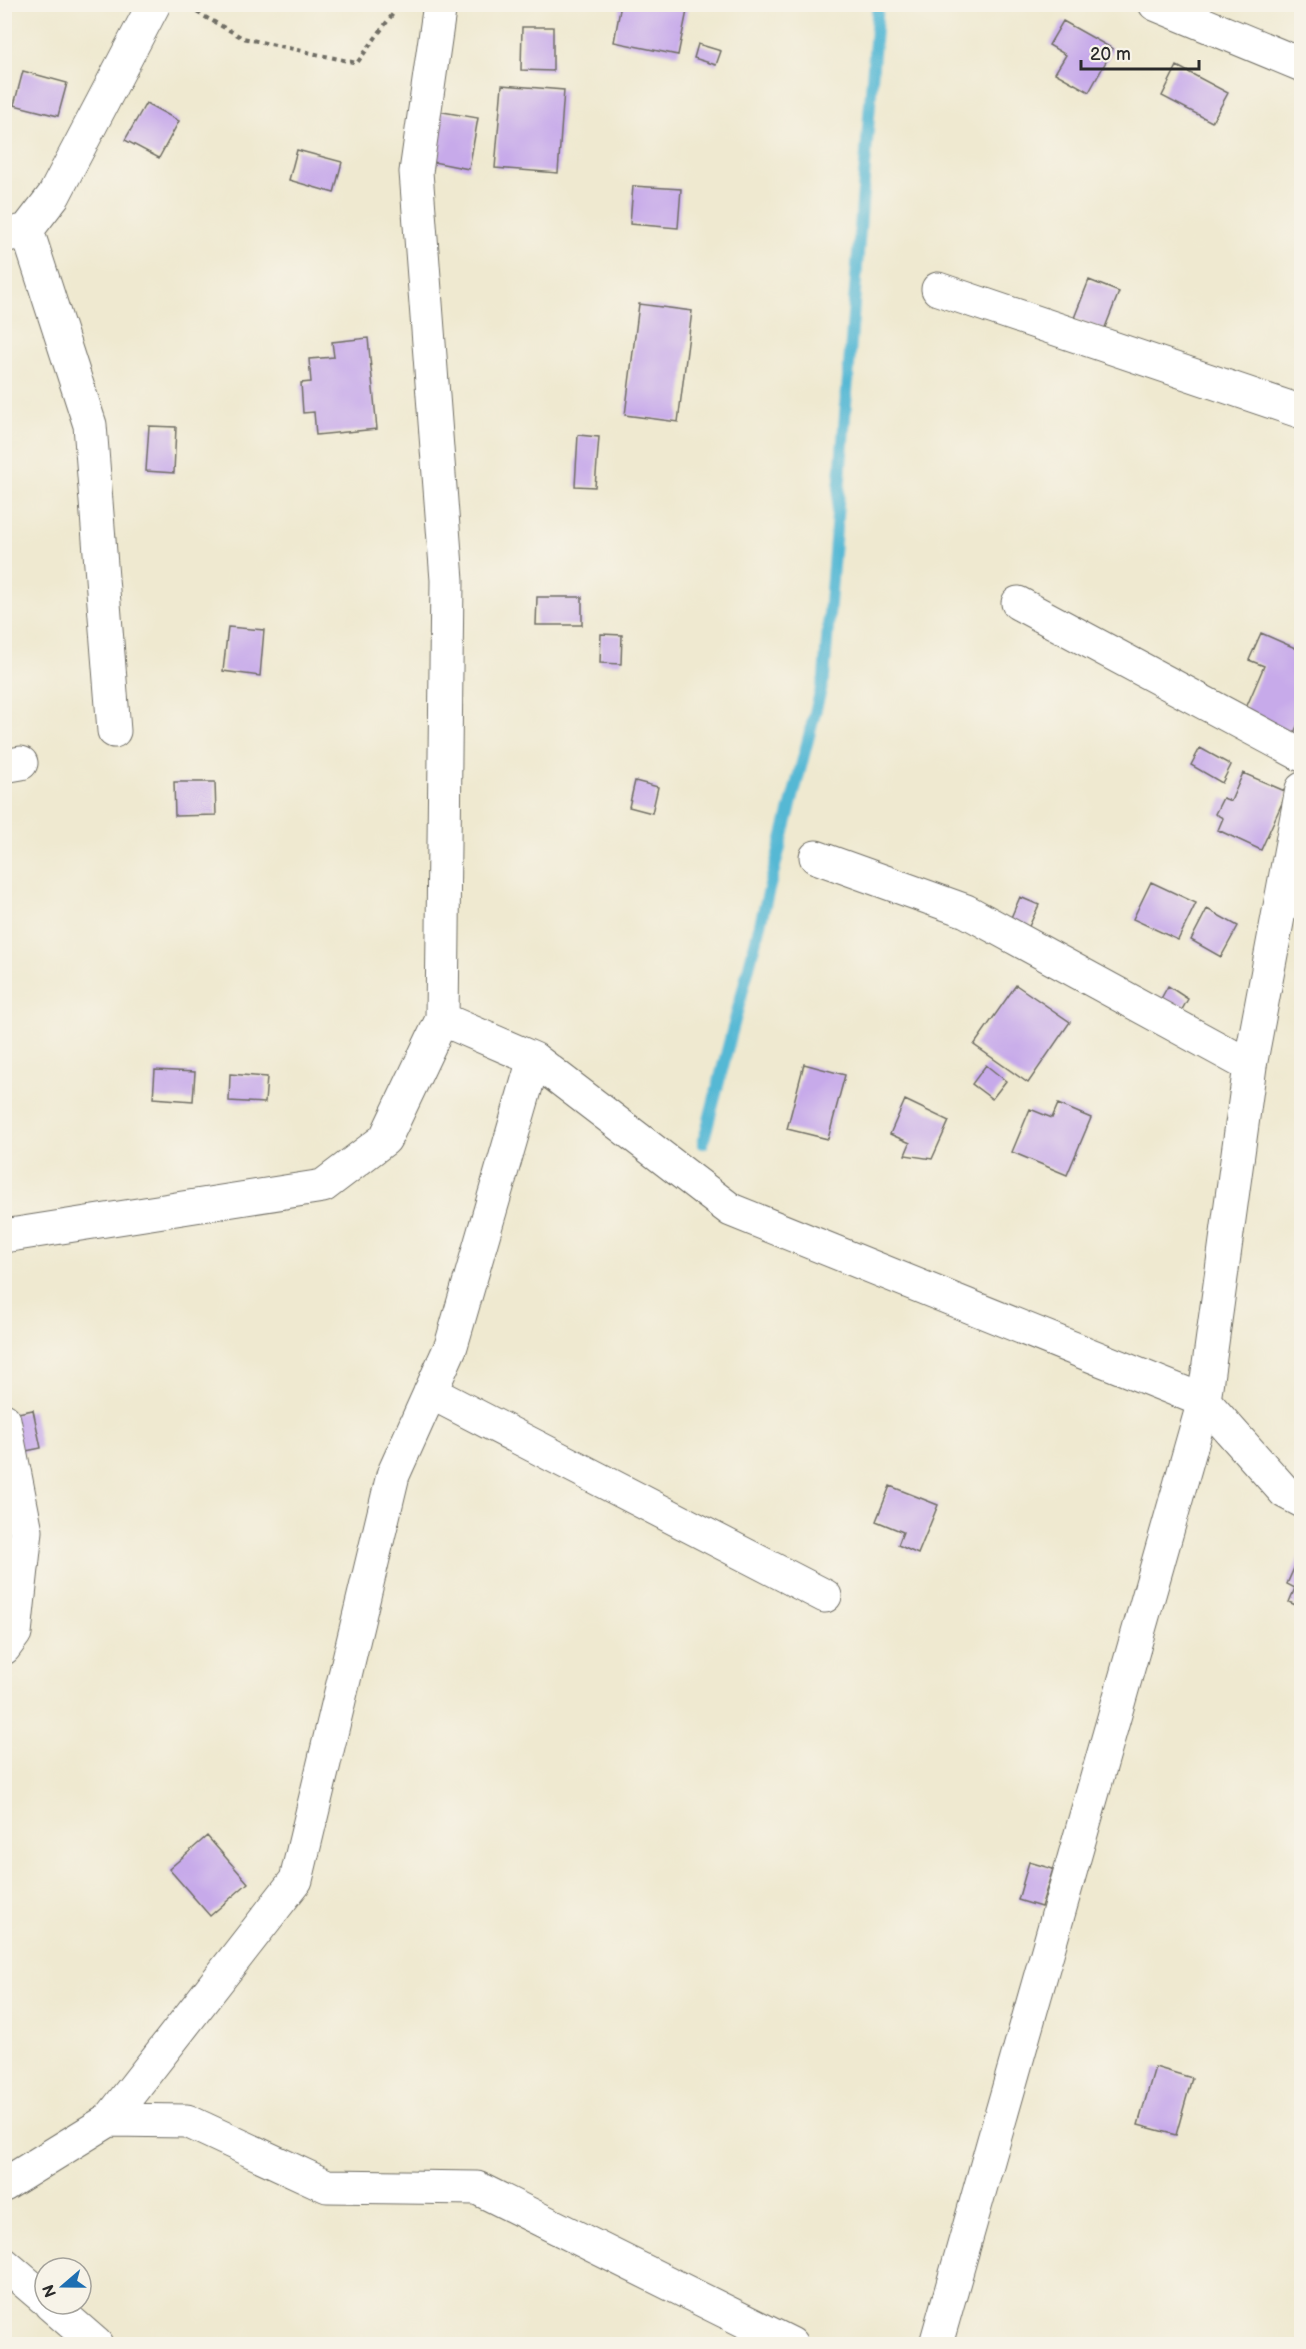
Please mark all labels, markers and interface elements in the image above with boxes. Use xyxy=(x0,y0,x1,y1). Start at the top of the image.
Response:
scale bar xyxy=(1081,33,1200,71)
text: 20 m xyxy=(1090,44,1131,65)
north arrow xyxy=(33,2256,93,2316)
text: N xyxy=(39,2282,61,2300)

